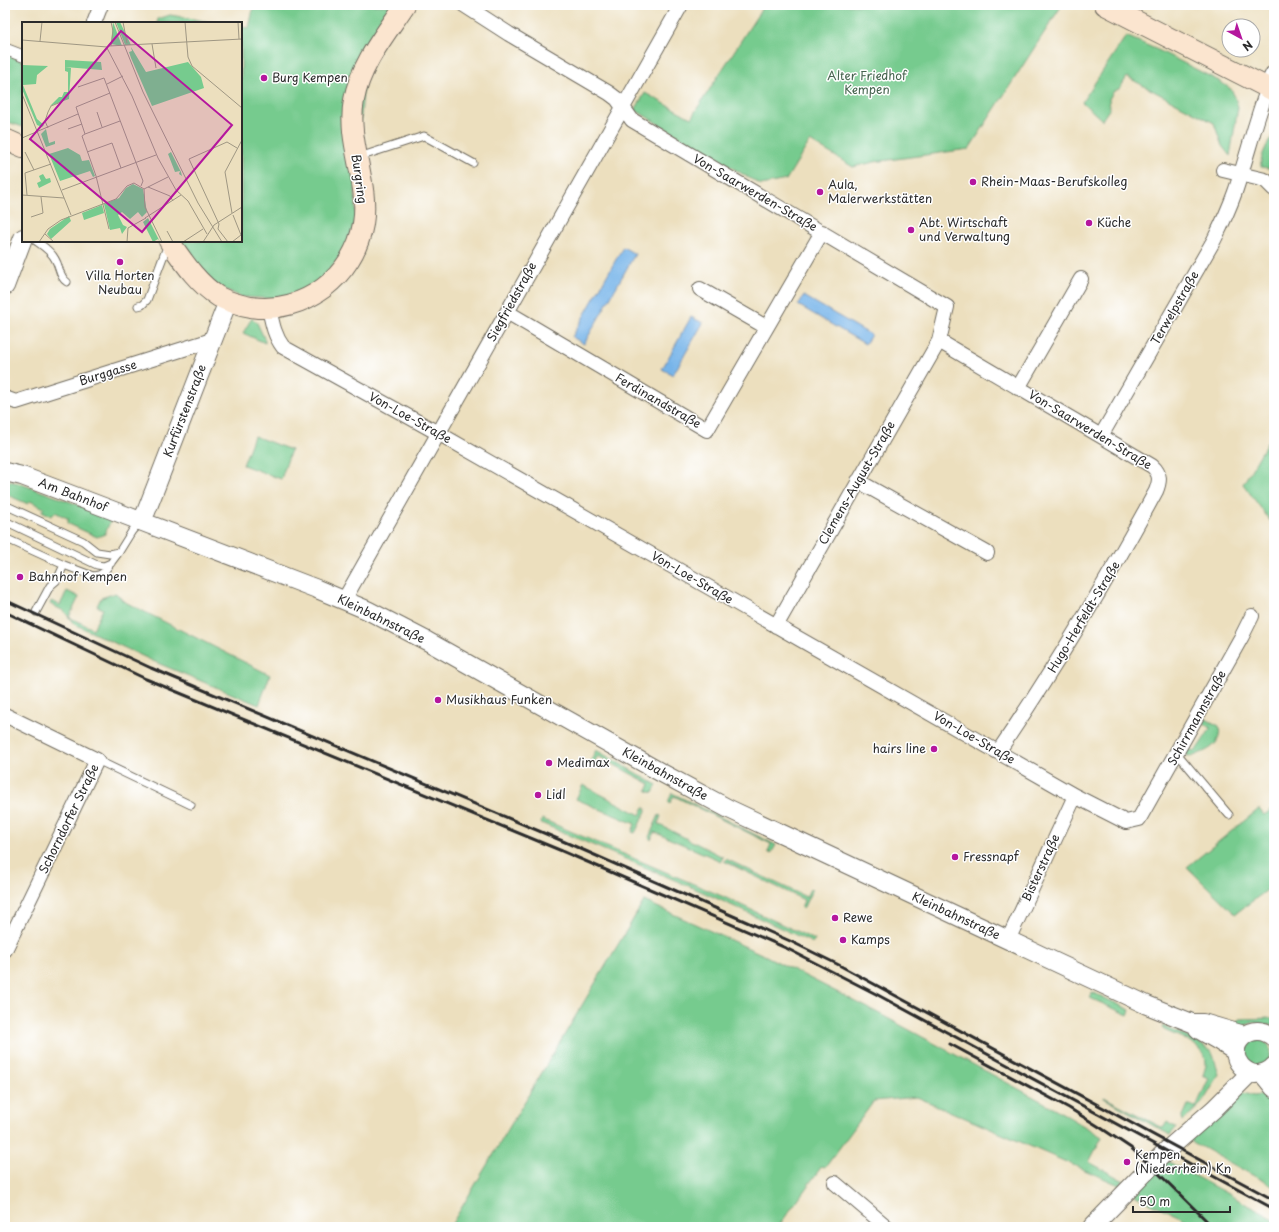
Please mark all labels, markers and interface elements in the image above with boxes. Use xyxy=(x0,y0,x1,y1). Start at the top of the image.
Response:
north arrow xyxy=(1221,18,1261,58)
inset map xyxy=(22,22,242,242)
text: N xyxy=(1239,37,1257,56)
park label: Alter Friedhof Kempen xyxy=(827,66,908,98)
place label: Burg Kempen xyxy=(272,68,348,86)
marker: Burg Kempen xyxy=(259,73,269,83)
street label: Von-Saarwerden-Straße xyxy=(690,149,821,235)
street label: Burgring xyxy=(348,153,372,205)
place label: Rhein-Maas-Berufskolleg xyxy=(981,172,1127,190)
place label: Aula, Malerwerkstätten xyxy=(828,175,932,207)
marker: Rhein-Maas-Berufskolleg xyxy=(968,177,978,187)
marker: Aula, Malerwerkstätten xyxy=(815,187,825,197)
place label: Abt. Wirtschaft und Verwaltung xyxy=(919,213,1010,245)
place label: Küche xyxy=(1097,213,1131,231)
marker: Küche xyxy=(1084,218,1094,228)
marker: Abt. Wirtschaft und Verwaltung xyxy=(906,225,916,235)
marker: Villa Horten Neubau xyxy=(115,257,125,267)
street label: Siegfriedstraße xyxy=(482,258,540,345)
place label: Villa Horten Neubau xyxy=(85,266,155,298)
street label: Terwelpstraße xyxy=(1146,267,1203,348)
street label: Burggasse xyxy=(77,355,139,389)
street label: Kurfürstenstraße xyxy=(158,362,210,460)
street label: Ferdinandstraße xyxy=(612,368,705,432)
street label: Von-Saarwerden-Straße xyxy=(1025,385,1156,473)
street label: Von-Loe-Straße xyxy=(366,387,455,447)
street label: Clemens-August-Straße xyxy=(813,417,899,548)
street label: Am Bahnhof xyxy=(36,473,112,516)
street label: Von-Loe-Straße xyxy=(648,546,737,608)
street label: Hugo-Herfeldt-Straße xyxy=(1043,557,1124,676)
place label: Bahnhof Kempen xyxy=(28,567,127,585)
marker: Bahnhof Kempen xyxy=(15,572,25,582)
street label: Kleinbahnstraße xyxy=(335,589,428,647)
street label: Schirrmannstraße xyxy=(1162,667,1230,769)
place label: Musikhaus Funken xyxy=(446,690,552,708)
marker: Musikhaus Funken xyxy=(433,695,443,705)
street label: Von-Loe-Straße xyxy=(930,706,1019,768)
place label: hairs line xyxy=(873,739,926,757)
street label: Kleinbahnstraße xyxy=(619,742,712,804)
marker: hairs line xyxy=(929,744,939,754)
place label: Medimax xyxy=(557,753,610,771)
marker: Medimax xyxy=(544,758,554,768)
street label: Schorndorfer Straße xyxy=(34,761,103,877)
place label: Lidl xyxy=(546,785,566,803)
marker: Lidl xyxy=(533,790,543,800)
street label: Bisterstraße xyxy=(1017,831,1064,904)
place label: Fressnapf xyxy=(963,847,1020,865)
marker: Fressnapf xyxy=(950,852,960,862)
street label: Kleinbahnstraße xyxy=(909,887,1003,943)
place label: Rewe xyxy=(843,908,873,926)
marker: Rewe xyxy=(830,913,840,923)
place label: Kamps xyxy=(851,930,890,948)
marker: Kamps xyxy=(838,935,848,945)
place label: Kempen (Niederrhein) Kn xyxy=(1135,1145,1231,1177)
marker: Kempen (Niederrhein) Kn xyxy=(1122,1157,1132,1167)
scale bar xyxy=(1133,1188,1230,1214)
text: 50 m xyxy=(1139,1192,1170,1210)

